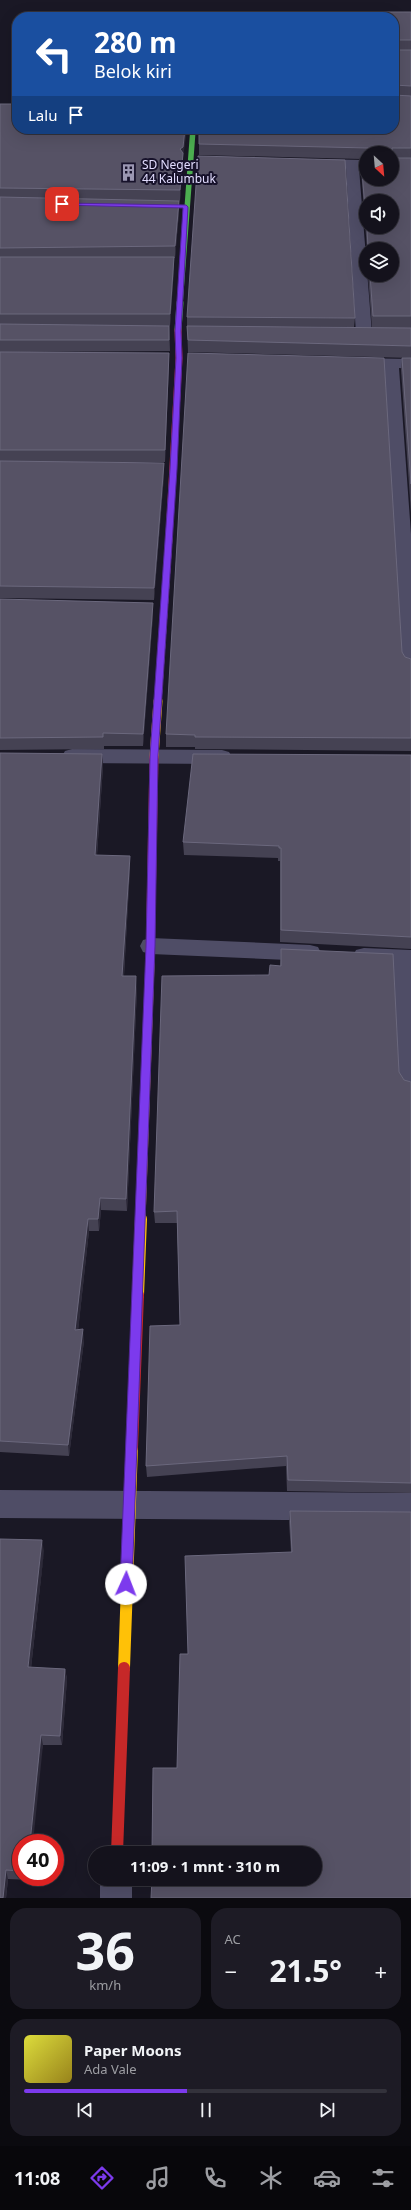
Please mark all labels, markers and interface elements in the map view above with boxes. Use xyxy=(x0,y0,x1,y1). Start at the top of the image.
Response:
text: 280 m xyxy=(94,23,177,61)
icon: left xyxy=(28,28,80,80)
text: Belok kiri xyxy=(94,59,172,83)
icon: arrive xyxy=(65,104,87,126)
text: Lalu xyxy=(28,105,57,125)
north arrow xyxy=(359,146,399,186)
map controls xyxy=(359,146,399,282)
place label: SD Negeri 44 Kalumbuk xyxy=(142,156,217,187)
building icon: SD Negeri 44 Kalumbuk xyxy=(119,162,139,182)
pin xyxy=(45,187,79,221)
icon: arrive xyxy=(51,193,73,215)
button: sound xyxy=(359,194,399,234)
button: layers xyxy=(359,242,399,282)
position arrow xyxy=(105,1563,147,1605)
speed limit sign: 40 xyxy=(12,1834,64,1886)
text: 11:09 · 1 mnt · 310 m xyxy=(130,1856,280,1876)
text: 36 xyxy=(76,1914,135,1985)
text: AC xyxy=(225,1930,241,1948)
text: 21.5° xyxy=(269,1950,342,1991)
text: − xyxy=(225,1956,237,1986)
text: + xyxy=(374,1956,387,1986)
text: km/h xyxy=(89,1976,121,1994)
text: Paper Moons xyxy=(84,2040,182,2060)
text: Ada Vale xyxy=(84,2060,137,2078)
icon: previous xyxy=(74,2099,96,2121)
icon: pause xyxy=(195,2099,217,2121)
icon: next xyxy=(316,2099,338,2121)
icon: directions xyxy=(88,2164,116,2192)
icon: music xyxy=(144,2164,172,2192)
icon: phone xyxy=(201,2164,229,2192)
icon: climate xyxy=(257,2164,285,2192)
icon: car xyxy=(313,2164,341,2192)
icon: filters xyxy=(369,2164,397,2192)
text: 11:08 xyxy=(14,2166,60,2190)

